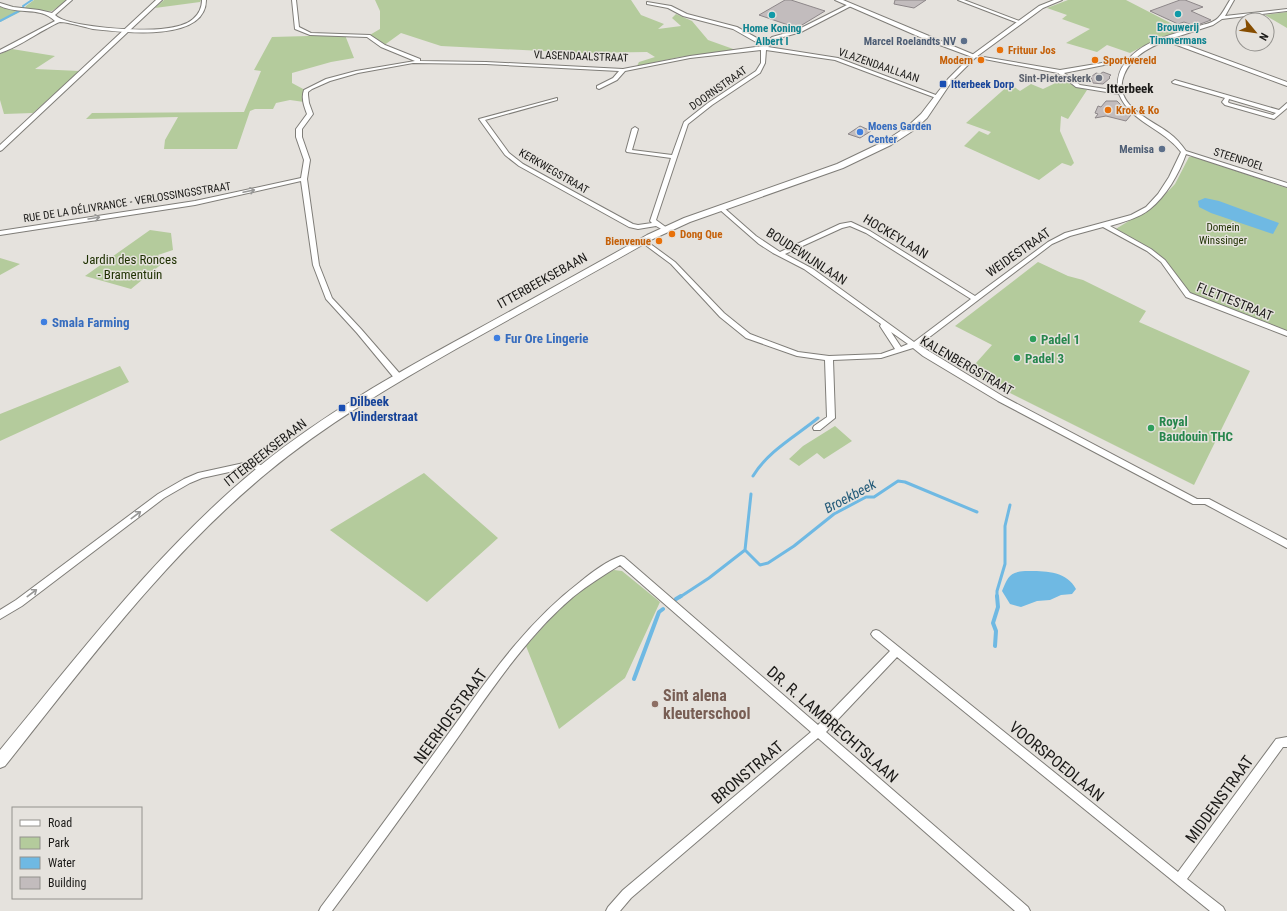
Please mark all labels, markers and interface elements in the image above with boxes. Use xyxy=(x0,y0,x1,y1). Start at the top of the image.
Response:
marker: Brouwerij Timmermans xyxy=(1173,9,1183,19)
marker: Home Koning Albert I xyxy=(767,10,777,20)
north arrow xyxy=(1235,12,1275,52)
place label: Brouwerij Timmermans xyxy=(1149,21,1207,47)
place label: Home Koning Albert I xyxy=(743,22,801,48)
text: N xyxy=(1256,31,1271,43)
place label: Marcel Roelandts NV xyxy=(864,35,957,48)
marker: Marcel Roelandts NV xyxy=(959,36,969,46)
place label: Frituur Jos xyxy=(1008,44,1056,57)
marker: Frituur Jos xyxy=(995,45,1005,55)
street label: VLAZENDAALLAAN xyxy=(837,46,921,85)
street label: VLASENDAALSTRAAT xyxy=(533,48,629,65)
place label: Modern xyxy=(939,54,973,67)
place label: Sportwereld xyxy=(1103,54,1156,67)
marker: Modern xyxy=(976,55,986,65)
marker: Sportwereld xyxy=(1090,55,1100,65)
street label: DOORNSTRAAT xyxy=(687,64,750,113)
place label: Sint-Pieterskerk xyxy=(1019,72,1092,85)
marker: Sint-Pieterskerk xyxy=(1094,73,1104,83)
place label: Itterbeek Dorp xyxy=(951,78,1015,91)
marker: Itterbeek Dorp xyxy=(938,79,948,89)
district label: Itterbeek xyxy=(1106,81,1154,96)
place label: Krok & Ko xyxy=(1116,104,1160,117)
marker: Krok & Ko xyxy=(1103,105,1113,115)
place label: Moens Garden Center xyxy=(868,120,931,146)
marker: Moens Garden Center xyxy=(855,127,865,137)
place label: Memisa xyxy=(1119,143,1154,156)
marker: Memisa xyxy=(1157,144,1167,154)
street label: STEENPOEL xyxy=(1212,145,1266,174)
street label: KERKWEGSTRAAT xyxy=(516,146,591,197)
street label: RUE DE LA DÉLIVRANCE - VERLOSSINGSSTRAAT xyxy=(22,180,232,225)
one-way arrow xyxy=(243,187,256,195)
street label: HOCKEYLAAN xyxy=(861,211,931,262)
one-way arrow xyxy=(87,214,100,222)
park label: Domein Winssinger xyxy=(1199,221,1248,247)
street label: BOUDEWIJNLAAN xyxy=(764,225,850,288)
street label: WEIDESTRAAT xyxy=(983,225,1053,280)
place label: Dong Que xyxy=(680,228,723,241)
marker: Dong Que xyxy=(667,229,677,239)
place label: Bienvenue xyxy=(605,235,651,248)
marker: Bienvenue xyxy=(654,236,664,246)
street label: ITTERBEEKSEBAAN xyxy=(495,250,590,311)
park label: Jardin des Ronces - Bramentuin xyxy=(83,252,177,282)
street label: FLETTESTRAAT xyxy=(1195,279,1275,324)
place label: Smala Farming xyxy=(52,315,129,330)
marker: Smala Farming xyxy=(39,317,49,327)
place label: Fur Ore Lingerie xyxy=(505,331,588,346)
place label: Padel 1 xyxy=(1041,332,1080,347)
marker: Fur Ore Lingerie xyxy=(492,333,502,343)
street label: KALENBERGSTRAAT xyxy=(918,333,1016,398)
marker: Padel 1 xyxy=(1028,334,1038,344)
place label: Padel 3 xyxy=(1025,351,1064,366)
marker: Padel 3 xyxy=(1012,353,1022,363)
place label: Dilbeek Vlinderstraat xyxy=(350,394,418,424)
marker: Dilbeek Vlinderstraat xyxy=(337,403,347,413)
place label: Royal Baudouin THC xyxy=(1159,414,1233,444)
street label: ITTERBEEKSEBAAN xyxy=(221,416,310,489)
marker: Royal Baudouin THC xyxy=(1146,423,1156,433)
water label: Broekbeek xyxy=(821,475,879,516)
one-way arrow xyxy=(130,511,141,519)
one-way arrow xyxy=(27,589,38,598)
street label: DR. R. LAMBRECHTSLAAN xyxy=(763,662,902,787)
street label: NEERHOFSTRAAT xyxy=(410,665,491,767)
place label: Sint alena kleuterschool xyxy=(663,686,751,723)
marker: Sint alena kleuterschool xyxy=(650,699,660,709)
street label: VOORSPOEDLAAN xyxy=(1005,717,1108,805)
street label: BRONSTRAAT xyxy=(708,737,787,808)
street label: MIDDENSTRAAT xyxy=(1181,752,1257,847)
legend xyxy=(12,807,142,899)
text: Road xyxy=(48,816,72,830)
text: Park xyxy=(48,836,70,850)
text: Water xyxy=(48,856,76,870)
text: Building xyxy=(48,876,86,890)

